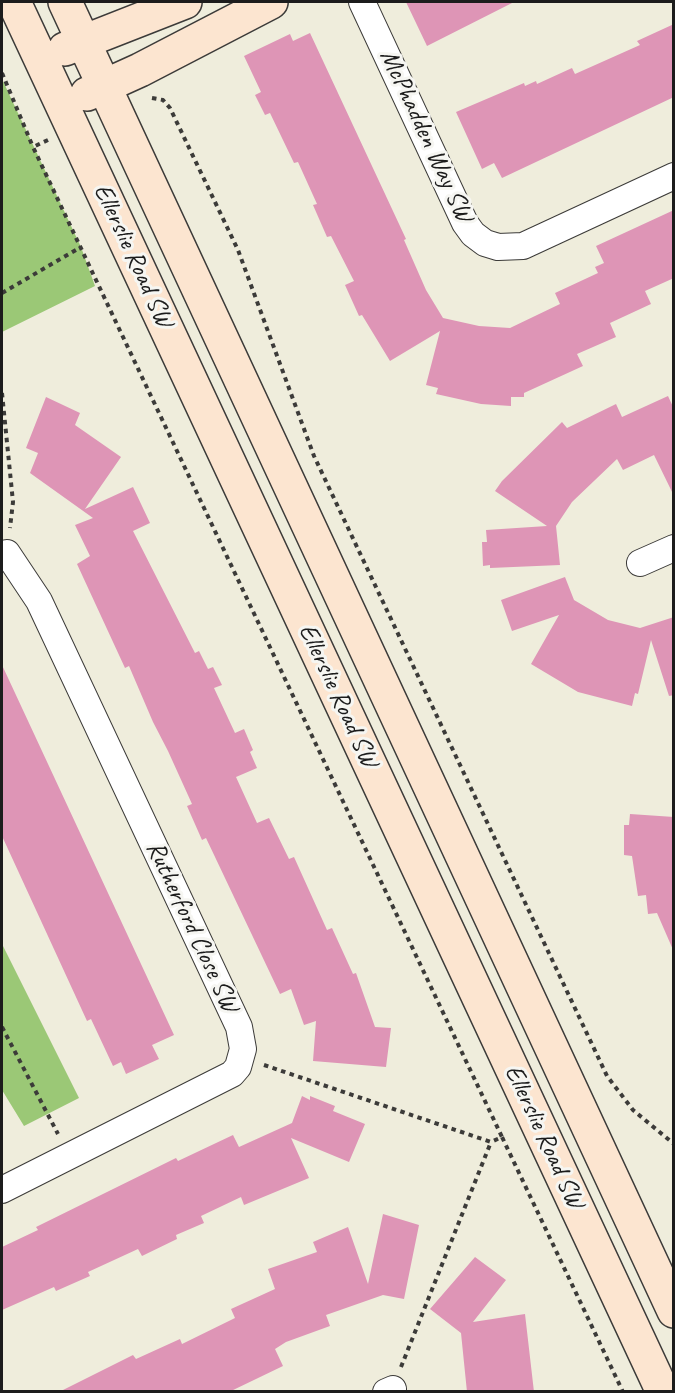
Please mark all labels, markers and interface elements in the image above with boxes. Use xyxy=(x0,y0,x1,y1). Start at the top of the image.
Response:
street label: McPhadden Way SW xyxy=(372,45,480,227)
street label: Ellerslie Road SW xyxy=(86,179,180,333)
street label: Ellerslie Road SW xyxy=(291,619,385,773)
street label: Rutherford Close SW xyxy=(139,837,245,1017)
street label: Ellerslie Road SW xyxy=(497,1060,591,1214)

